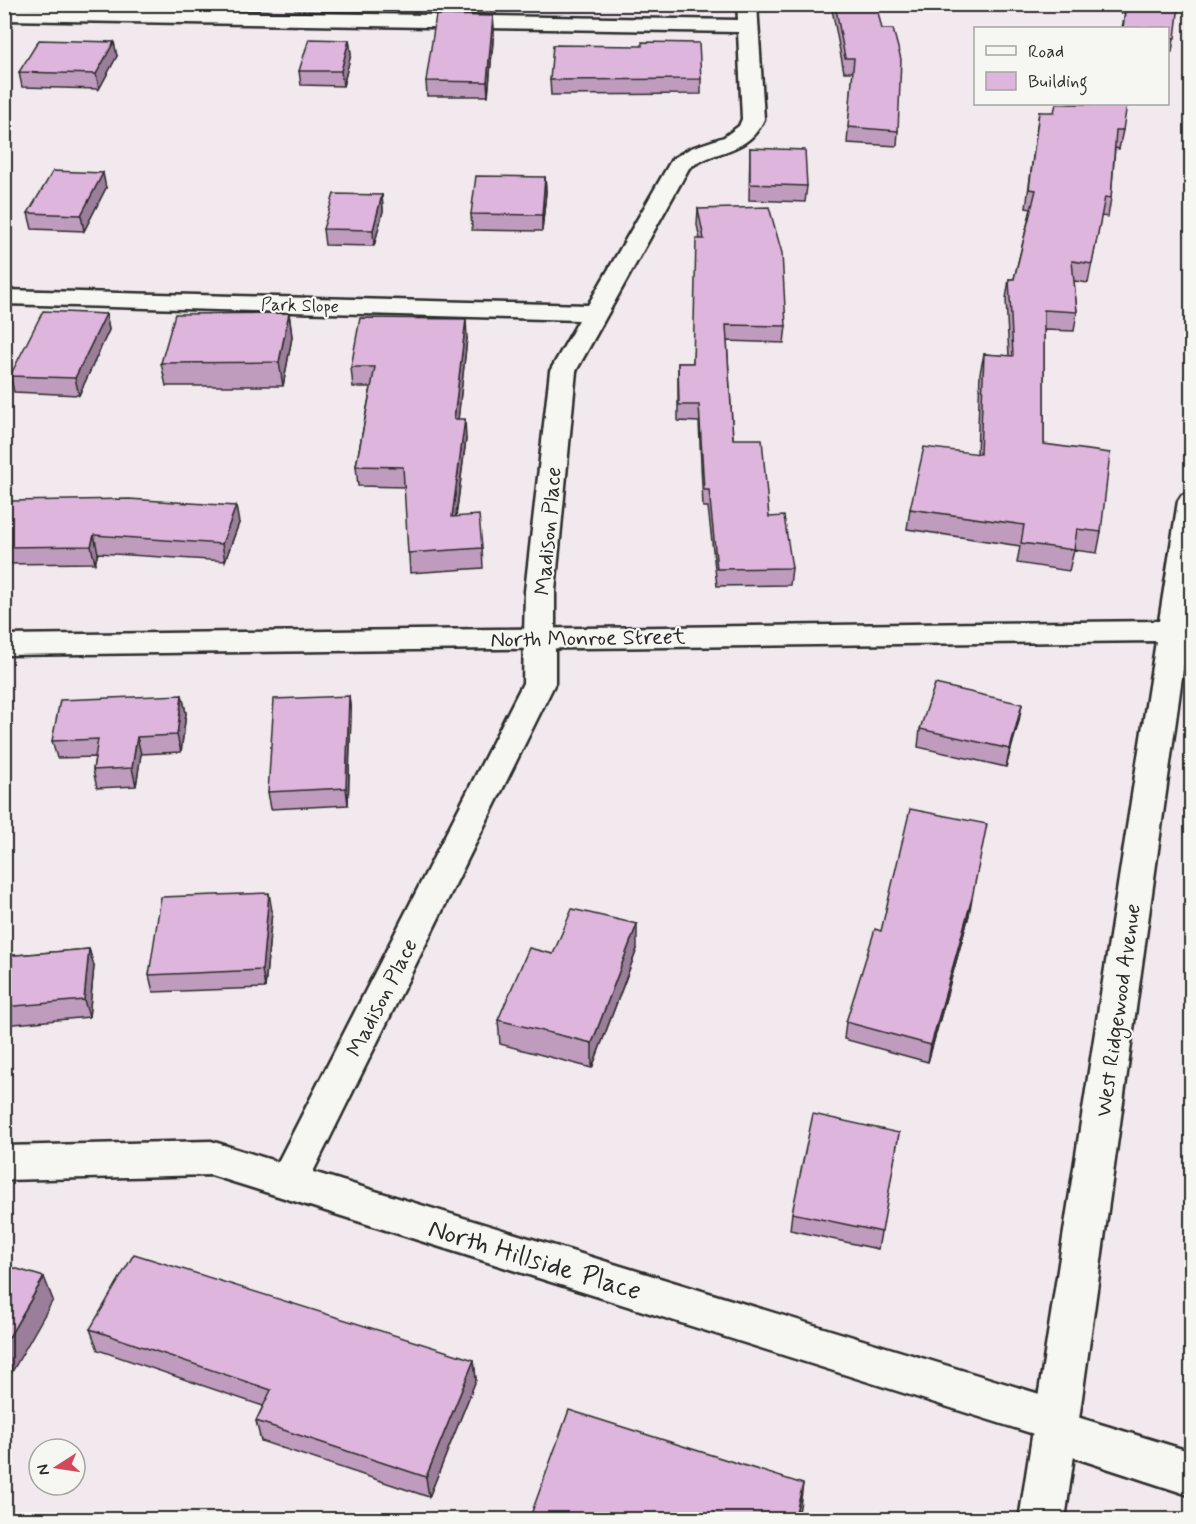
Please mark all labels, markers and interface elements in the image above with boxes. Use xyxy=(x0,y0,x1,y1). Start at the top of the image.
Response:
legend xyxy=(974,27,1169,105)
text: Road xyxy=(1028,40,1064,64)
text: Building xyxy=(1028,70,1088,96)
street label: Park Slope xyxy=(261,293,339,319)
street label: Madison Place xyxy=(529,466,569,597)
street label: North Monroe Street xyxy=(490,623,686,655)
street label: West Ridgewood Avenue xyxy=(1090,902,1151,1119)
street label: Madison Place xyxy=(341,934,425,1062)
street label: North Hillside Place xyxy=(424,1211,645,1309)
north arrow xyxy=(27,1437,87,1497)
text: N xyxy=(32,1462,55,1477)

